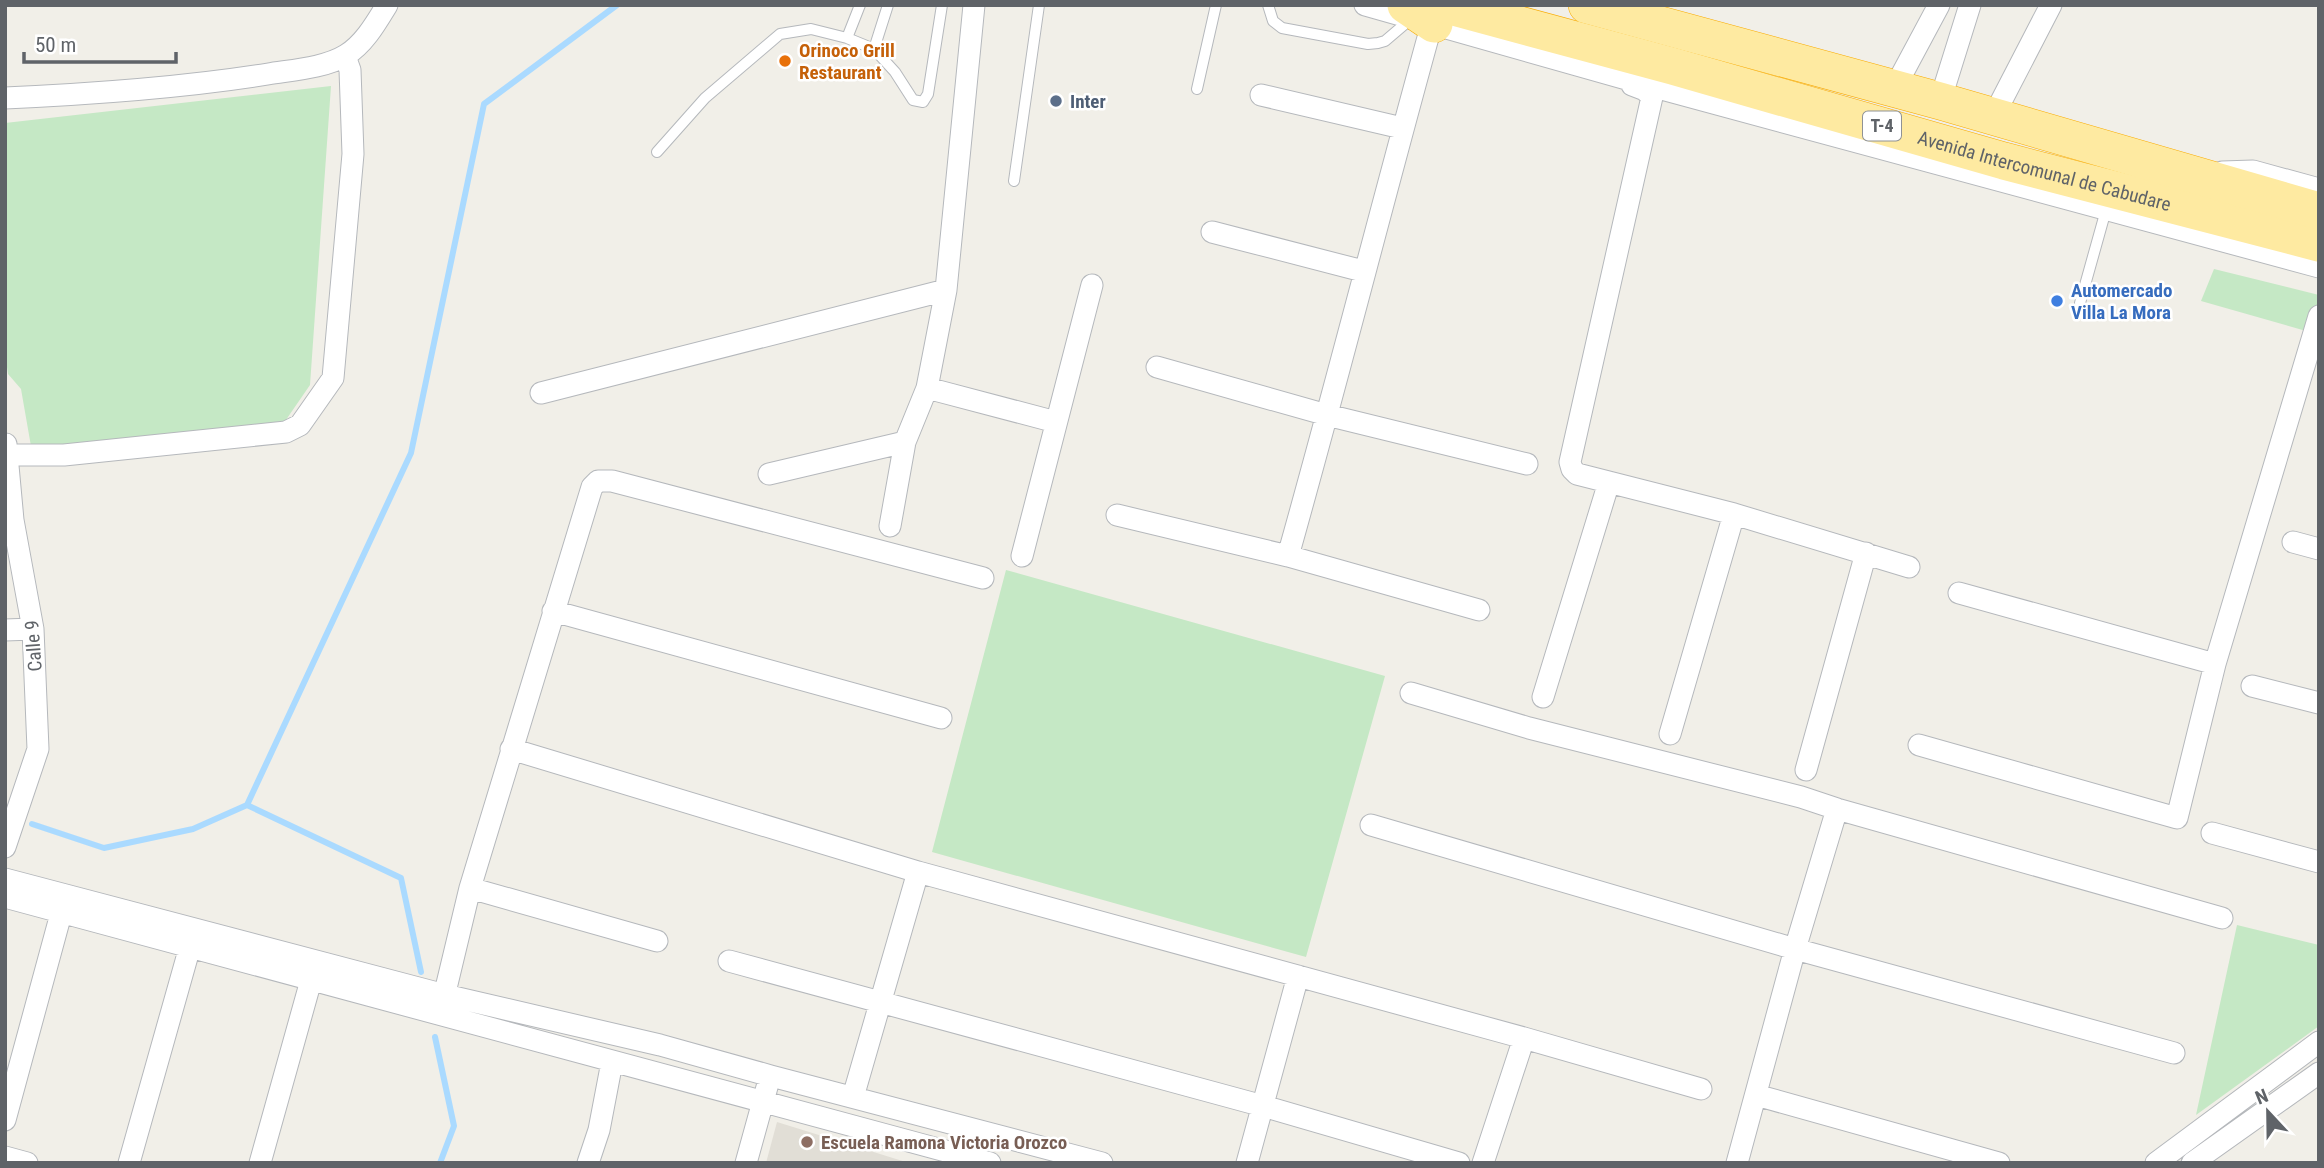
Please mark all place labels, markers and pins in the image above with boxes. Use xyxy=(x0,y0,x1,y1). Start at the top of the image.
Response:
place label: Orinoco Grill Restaurant xyxy=(799,39,895,84)
marker: Orinoco Grill Restaurant xyxy=(777,53,793,69)
place label: Inter xyxy=(1070,90,1106,113)
marker: Inter xyxy=(1048,93,1064,109)
place label: Automercado Villa La Mora xyxy=(2071,279,2172,324)
marker: Automercado Villa La Mora xyxy=(2049,293,2065,309)
place label: Escuela Ramona Victoria Orozco xyxy=(821,1131,1067,1154)
marker: Escuela Ramona Victoria Orozco xyxy=(799,1134,815,1150)

